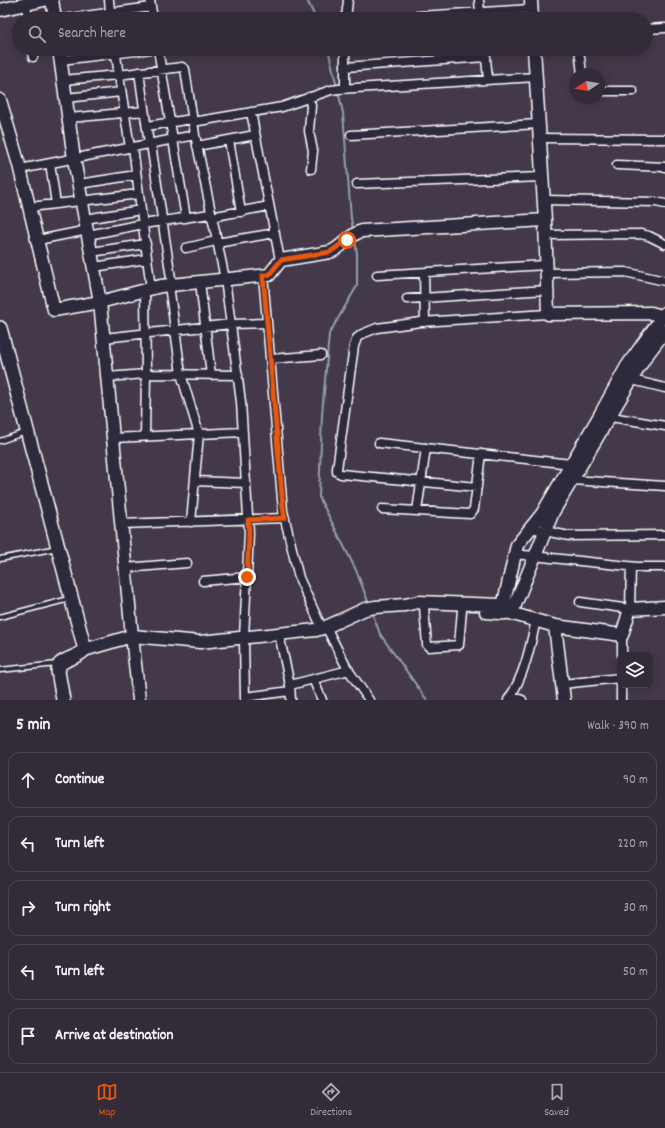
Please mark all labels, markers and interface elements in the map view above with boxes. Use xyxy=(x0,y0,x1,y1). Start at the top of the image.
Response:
search box xyxy=(12,12,653,56)
icon: search xyxy=(26,23,48,45)
text: Search here xyxy=(58,23,126,45)
north arrow xyxy=(569,68,605,104)
route start xyxy=(338,231,356,249)
route end xyxy=(238,568,256,586)
map controls xyxy=(617,652,653,688)
button: layers xyxy=(617,652,653,688)
text: 5 min xyxy=(16,714,50,738)
text: Walk · 390 m xyxy=(587,717,649,736)
icon: ahead xyxy=(17,769,39,791)
text: Continue xyxy=(55,769,104,791)
text: 90 m xyxy=(623,771,648,790)
icon: left xyxy=(17,833,39,855)
text: Turn left xyxy=(55,833,104,855)
text: 220 m xyxy=(618,835,648,854)
icon: right xyxy=(17,897,39,919)
text: Turn right xyxy=(55,897,111,919)
text: 30 m xyxy=(623,899,648,918)
icon: left xyxy=(17,961,39,983)
text: Turn left xyxy=(55,961,104,983)
text: 50 m xyxy=(623,963,648,982)
icon: arrive xyxy=(17,1025,39,1047)
text: Arrive at destination xyxy=(55,1025,173,1047)
tab: Map xyxy=(96,1081,118,1121)
tab: Directions xyxy=(310,1081,352,1121)
tab: Saved xyxy=(544,1081,569,1121)

